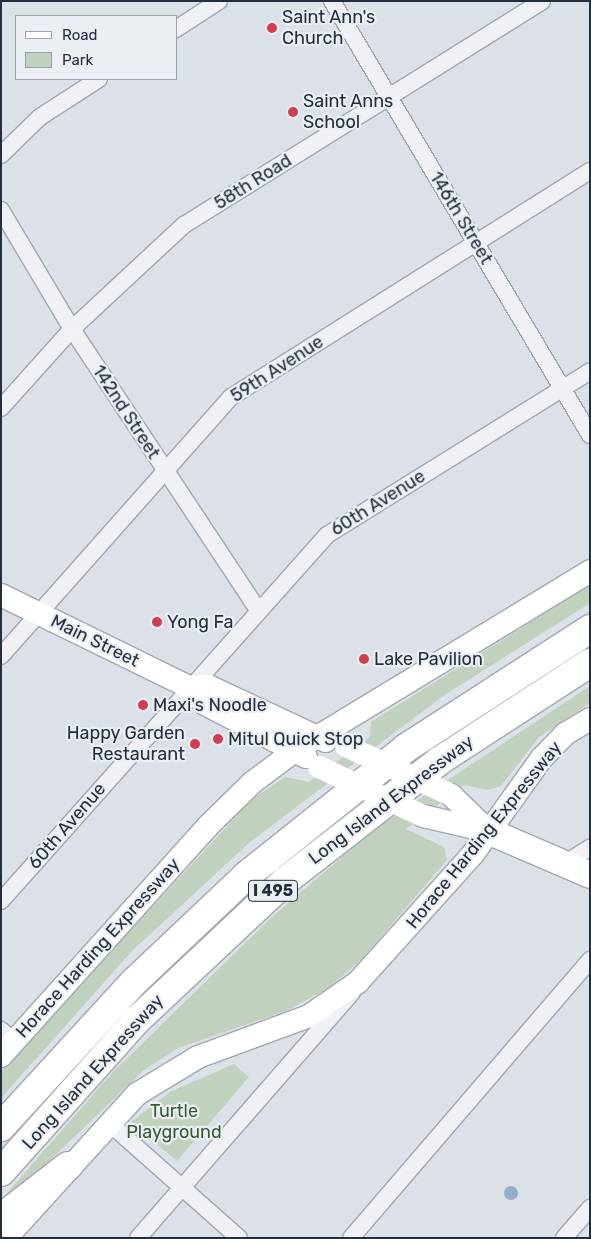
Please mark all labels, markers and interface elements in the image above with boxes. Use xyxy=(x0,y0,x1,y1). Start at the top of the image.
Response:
place label: Saint Ann's Church xyxy=(282,7,376,50)
legend xyxy=(15,15,178,80)
marker: Saint Ann's Church xyxy=(266,22,278,34)
text: Road xyxy=(62,26,98,44)
text: Park xyxy=(62,51,93,69)
place label: Saint Anns School xyxy=(303,91,394,134)
marker: Saint Anns School xyxy=(287,106,299,118)
street label: 58th Road xyxy=(210,150,296,214)
street label: 146th Street xyxy=(425,168,497,268)
street label: 59th Avenue xyxy=(226,331,328,407)
street label: 142nd Street xyxy=(88,361,164,463)
street label: 60th Avenue xyxy=(327,465,429,541)
street label: Main Street xyxy=(47,610,143,672)
place label: Yong Fa xyxy=(167,611,233,633)
marker: Yong Fa xyxy=(151,616,163,628)
place label: Lake Pavilion xyxy=(374,648,483,670)
marker: Lake Pavilion xyxy=(358,653,370,665)
place label: Maxi's Noodle xyxy=(153,694,267,716)
marker: Maxi's Noodle xyxy=(137,699,149,711)
place label: Happy Garden Restaurant xyxy=(66,723,185,766)
place label: Mitul Quick Stop xyxy=(228,728,364,750)
street label: Long Island Expressway xyxy=(304,731,478,869)
marker: Mitul Quick Stop xyxy=(212,733,224,745)
street label: Horace Harding Expressway xyxy=(402,737,566,933)
marker: Happy Garden Restaurant xyxy=(189,738,201,750)
street label: 60th Avenue xyxy=(24,778,110,874)
street label: Horace Harding Expressway xyxy=(11,854,185,1042)
road number: I 495 xyxy=(247,878,299,904)
street label: Long Island Expressway xyxy=(18,990,168,1154)
park label: Turtle Playground xyxy=(126,1101,222,1144)

